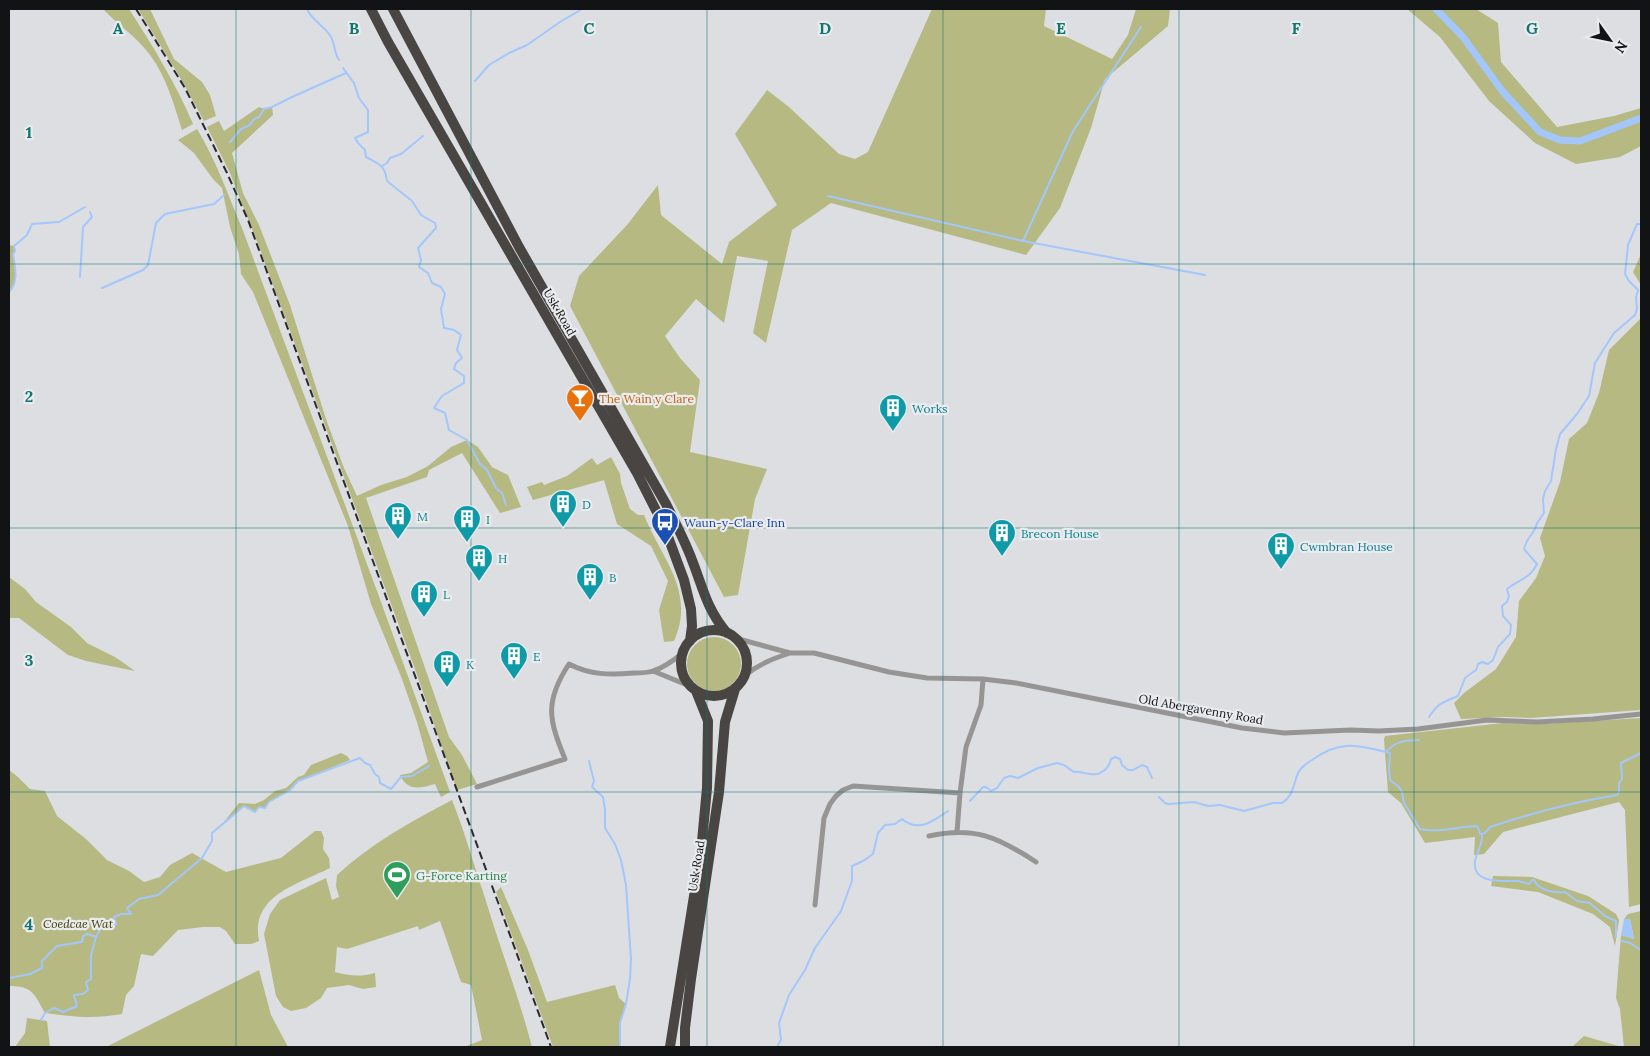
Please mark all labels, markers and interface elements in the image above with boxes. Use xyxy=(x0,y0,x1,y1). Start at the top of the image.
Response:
north arrow xyxy=(1585,15,1635,65)
text: A xyxy=(113,18,124,38)
text: B xyxy=(349,18,360,38)
text: C xyxy=(583,18,595,38)
text: D xyxy=(819,18,831,38)
text: E xyxy=(1056,18,1066,38)
text: F xyxy=(1291,18,1301,38)
text: G xyxy=(1526,18,1538,38)
text: N xyxy=(1610,38,1631,57)
text: 1 xyxy=(26,122,32,142)
street label: Usk Road xyxy=(541,286,579,338)
bar icon: The Wain y Clare xyxy=(565,383,595,422)
text: 2 xyxy=(25,386,33,406)
place label: The Wain y Clare xyxy=(599,391,694,406)
building icon: Works xyxy=(878,393,908,432)
place label: Works xyxy=(912,401,948,416)
building icon: D xyxy=(548,489,578,528)
place label: D xyxy=(582,497,591,512)
building icon: M xyxy=(383,501,413,540)
building icon: I xyxy=(452,504,482,543)
bus stop icon: Waun-y-Clare Inn xyxy=(650,507,680,546)
place label: M xyxy=(417,509,428,524)
place label: I xyxy=(486,512,490,527)
place label: Waun-y-Clare Inn xyxy=(684,515,785,530)
building icon: Brecon House xyxy=(987,518,1017,557)
place label: Brecon House xyxy=(1021,526,1100,541)
building icon: Cwmbran House xyxy=(1266,531,1296,570)
place label: Cwmbran House xyxy=(1300,539,1393,554)
building icon: H xyxy=(464,543,494,582)
place label: H xyxy=(498,551,507,566)
building icon: B xyxy=(575,562,605,601)
place label: B xyxy=(609,570,616,585)
building icon: L xyxy=(409,579,439,618)
place label: L xyxy=(443,587,450,602)
building icon: E xyxy=(499,641,529,680)
building icon: K xyxy=(432,649,462,688)
place label: E xyxy=(533,649,540,664)
text: 3 xyxy=(25,650,34,670)
place label: K xyxy=(466,657,475,672)
street label: Old Abergavenny Road xyxy=(1138,691,1264,727)
street label: Usk Road xyxy=(685,839,707,893)
sports icon: G-Force Karting xyxy=(382,860,412,899)
place label: G-Force Karting xyxy=(416,868,507,883)
text: 4 xyxy=(25,914,34,934)
park label: Coedcae Wat xyxy=(43,916,114,931)

